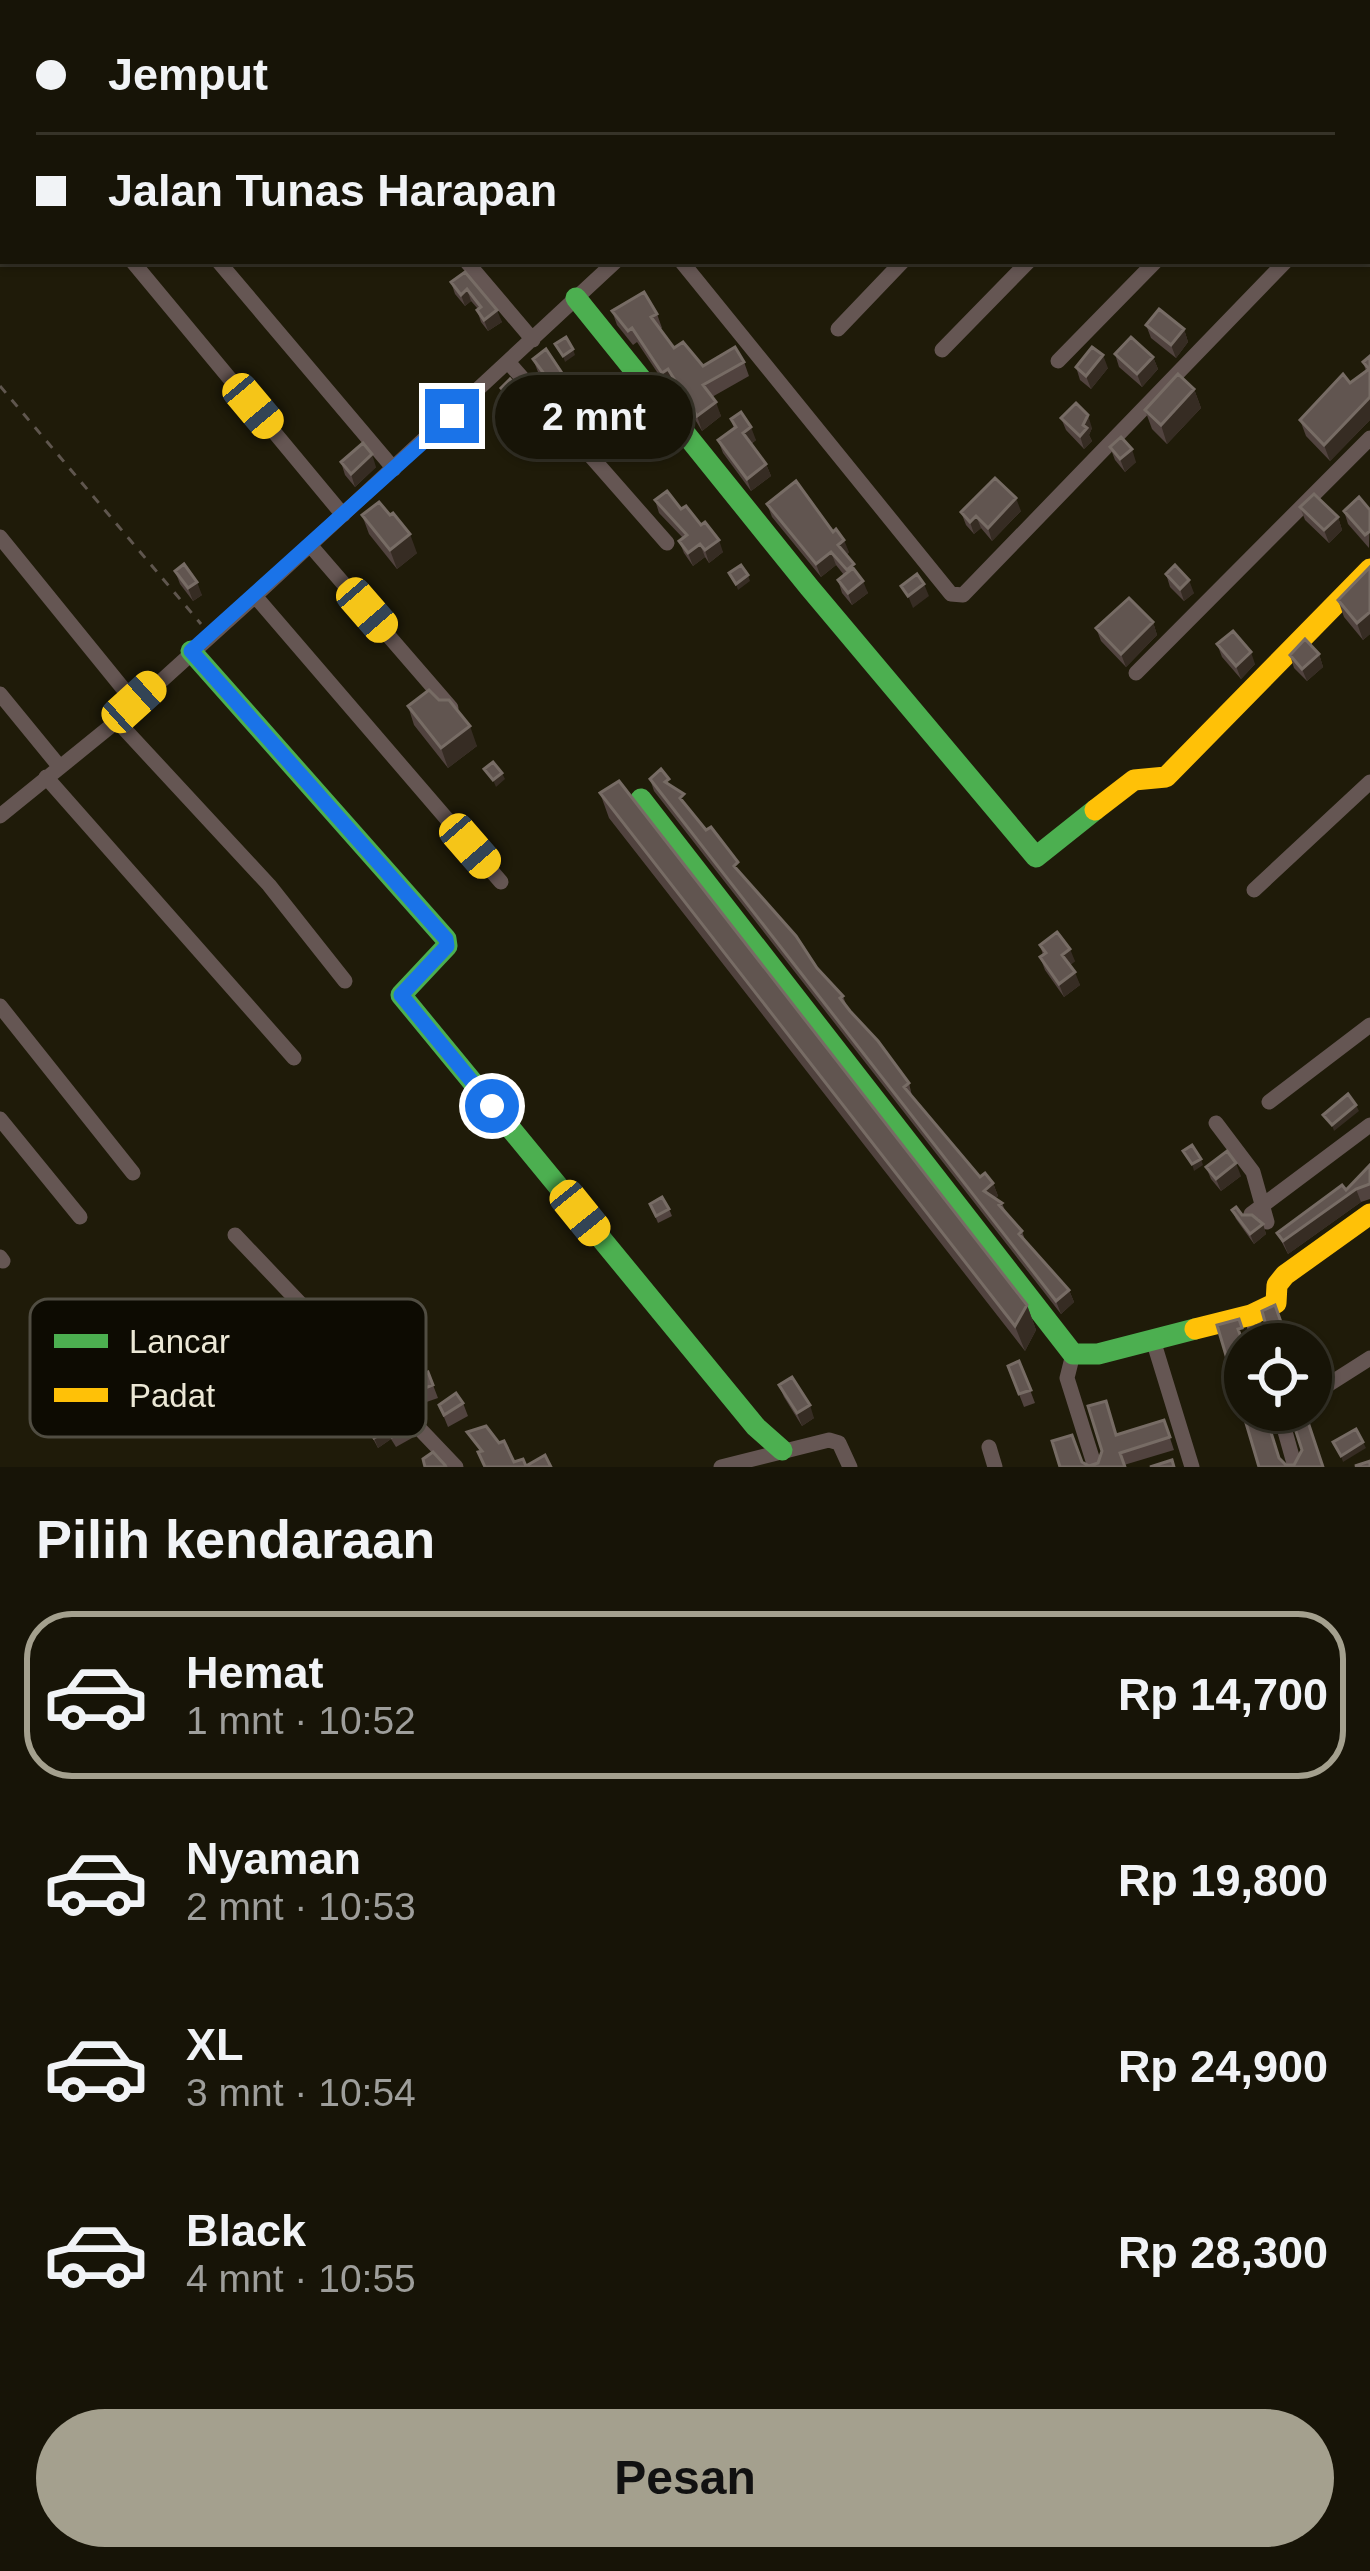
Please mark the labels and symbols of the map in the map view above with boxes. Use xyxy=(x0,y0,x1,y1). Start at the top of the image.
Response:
car xyxy=(216,367,290,445)
callout: 2 mnt xyxy=(494,374,692,458)
route end xyxy=(425,389,479,443)
car xyxy=(330,571,404,649)
car xyxy=(95,665,173,739)
car xyxy=(433,807,507,885)
route start xyxy=(465,1079,519,1133)
car xyxy=(543,1174,617,1252)
legend xyxy=(30,1299,426,1437)
text: Lancar xyxy=(129,1323,230,1360)
text: Padat xyxy=(129,1377,215,1414)

